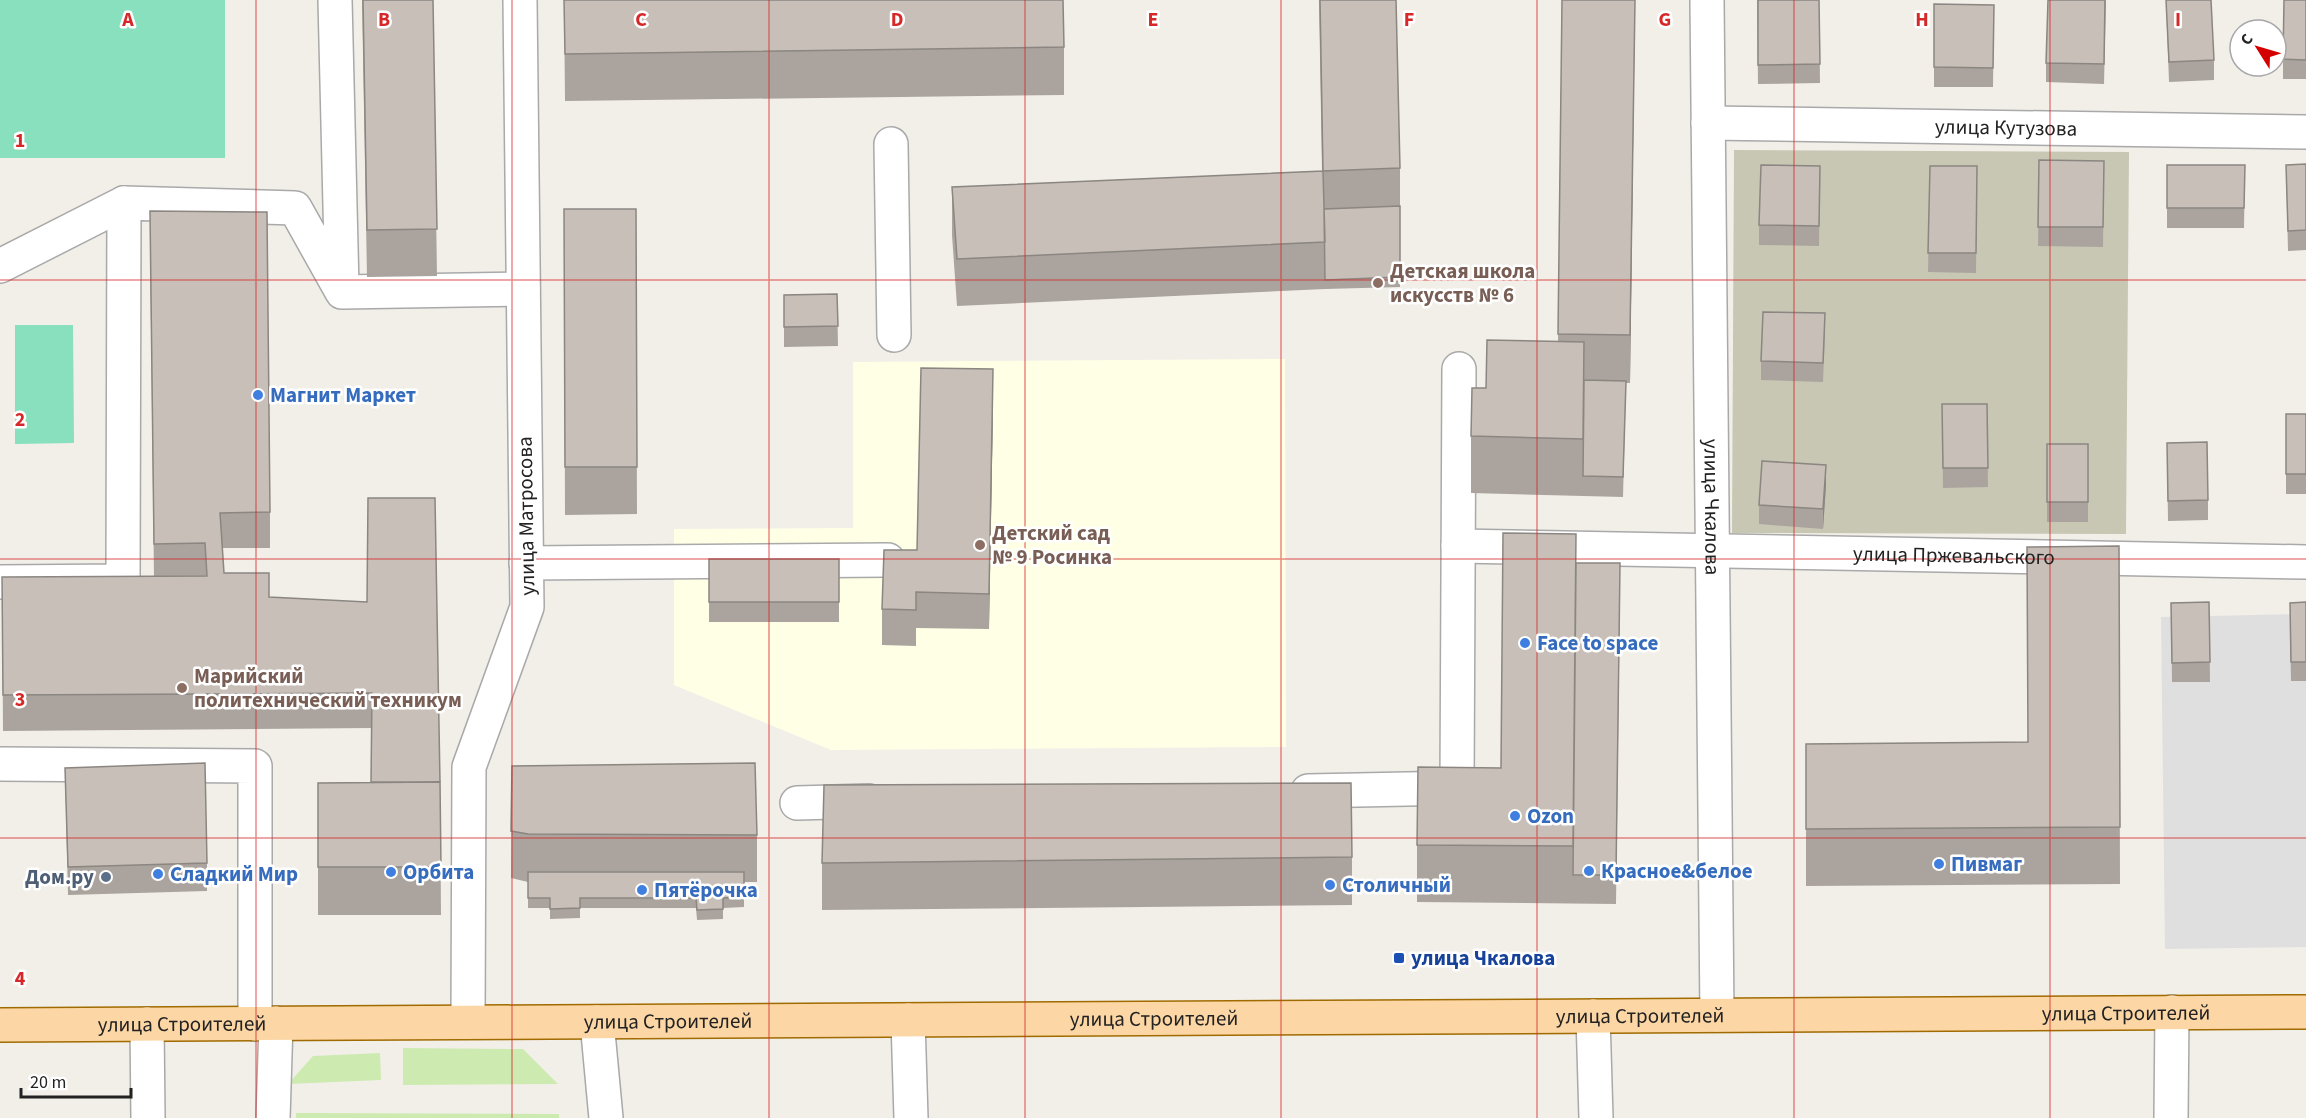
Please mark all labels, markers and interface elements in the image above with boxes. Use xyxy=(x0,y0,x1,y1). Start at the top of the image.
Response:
text: A xyxy=(121,6,134,34)
text: B xyxy=(378,6,390,34)
text: C xyxy=(635,6,647,34)
text: D xyxy=(891,6,903,34)
text: E xyxy=(1148,6,1158,34)
text: F xyxy=(1404,6,1414,34)
text: G xyxy=(1659,6,1671,34)
text: H xyxy=(1915,6,1929,34)
text: I xyxy=(2175,6,2181,34)
north arrow xyxy=(2228,18,2288,78)
text: С xyxy=(2235,29,2258,50)
street label: улица Кутузова xyxy=(1935,111,2077,144)
text: 1 xyxy=(15,127,25,155)
place label: Детская школа искусств № 6 xyxy=(1390,256,1535,310)
marker: Детская школа искусств № 6 xyxy=(1371,276,1385,290)
place label: Магнит Маркет xyxy=(270,380,416,410)
marker: Магнит Маркет xyxy=(251,388,265,402)
text: 2 xyxy=(15,406,25,434)
street label: улица Матросова xyxy=(510,436,542,596)
street label: улица Чкалова xyxy=(1696,439,1728,575)
place label: Детский сад № 9 Росинка xyxy=(992,518,1112,572)
marker: Детский сад № 9 Росинка xyxy=(973,538,987,552)
street label: улица Пржевальского xyxy=(1853,538,2055,572)
place label: Face to space xyxy=(1537,628,1659,658)
marker: Face to space xyxy=(1518,636,1532,650)
place label: Марийский политехнический техникум xyxy=(194,661,462,715)
marker: Марийский политехнический техникум xyxy=(175,681,189,695)
text: 3 xyxy=(15,686,25,714)
place label: Ozon xyxy=(1527,801,1574,831)
marker: Ozon xyxy=(1508,809,1522,823)
place label: Пивмаг xyxy=(1951,849,2022,879)
place label: Красное&белое xyxy=(1601,856,1753,886)
place label: Орбита xyxy=(403,857,474,887)
marker: Пивмаг xyxy=(1932,857,1946,871)
place label: Сладкий Мир xyxy=(170,859,298,889)
place label: Дом.ру xyxy=(25,862,94,892)
marker: Красное&белое xyxy=(1582,864,1596,878)
marker: Орбита xyxy=(384,865,398,879)
marker: Сладкий Мир xyxy=(151,867,165,881)
marker: Дом.ру xyxy=(99,870,113,884)
place label: Столичный xyxy=(1342,870,1451,900)
place label: Пятёрочка xyxy=(654,875,758,905)
marker: Столичный xyxy=(1323,878,1337,892)
marker: Пятёрочка xyxy=(635,883,649,897)
place label: улица Чкалова xyxy=(1411,943,1555,973)
marker: улица Чкалова xyxy=(1392,951,1406,965)
text: 4 xyxy=(15,965,26,993)
street label: улица Строителей xyxy=(2042,998,2210,1028)
street label: улица Строителей xyxy=(1556,1000,1724,1031)
street label: улица Строителей xyxy=(1070,1003,1238,1034)
street label: улица Строителей xyxy=(584,1006,752,1037)
street label: улица Строителей xyxy=(98,1008,266,1039)
scale bar xyxy=(21,1061,130,1099)
text: 20 m xyxy=(30,1070,66,1095)

